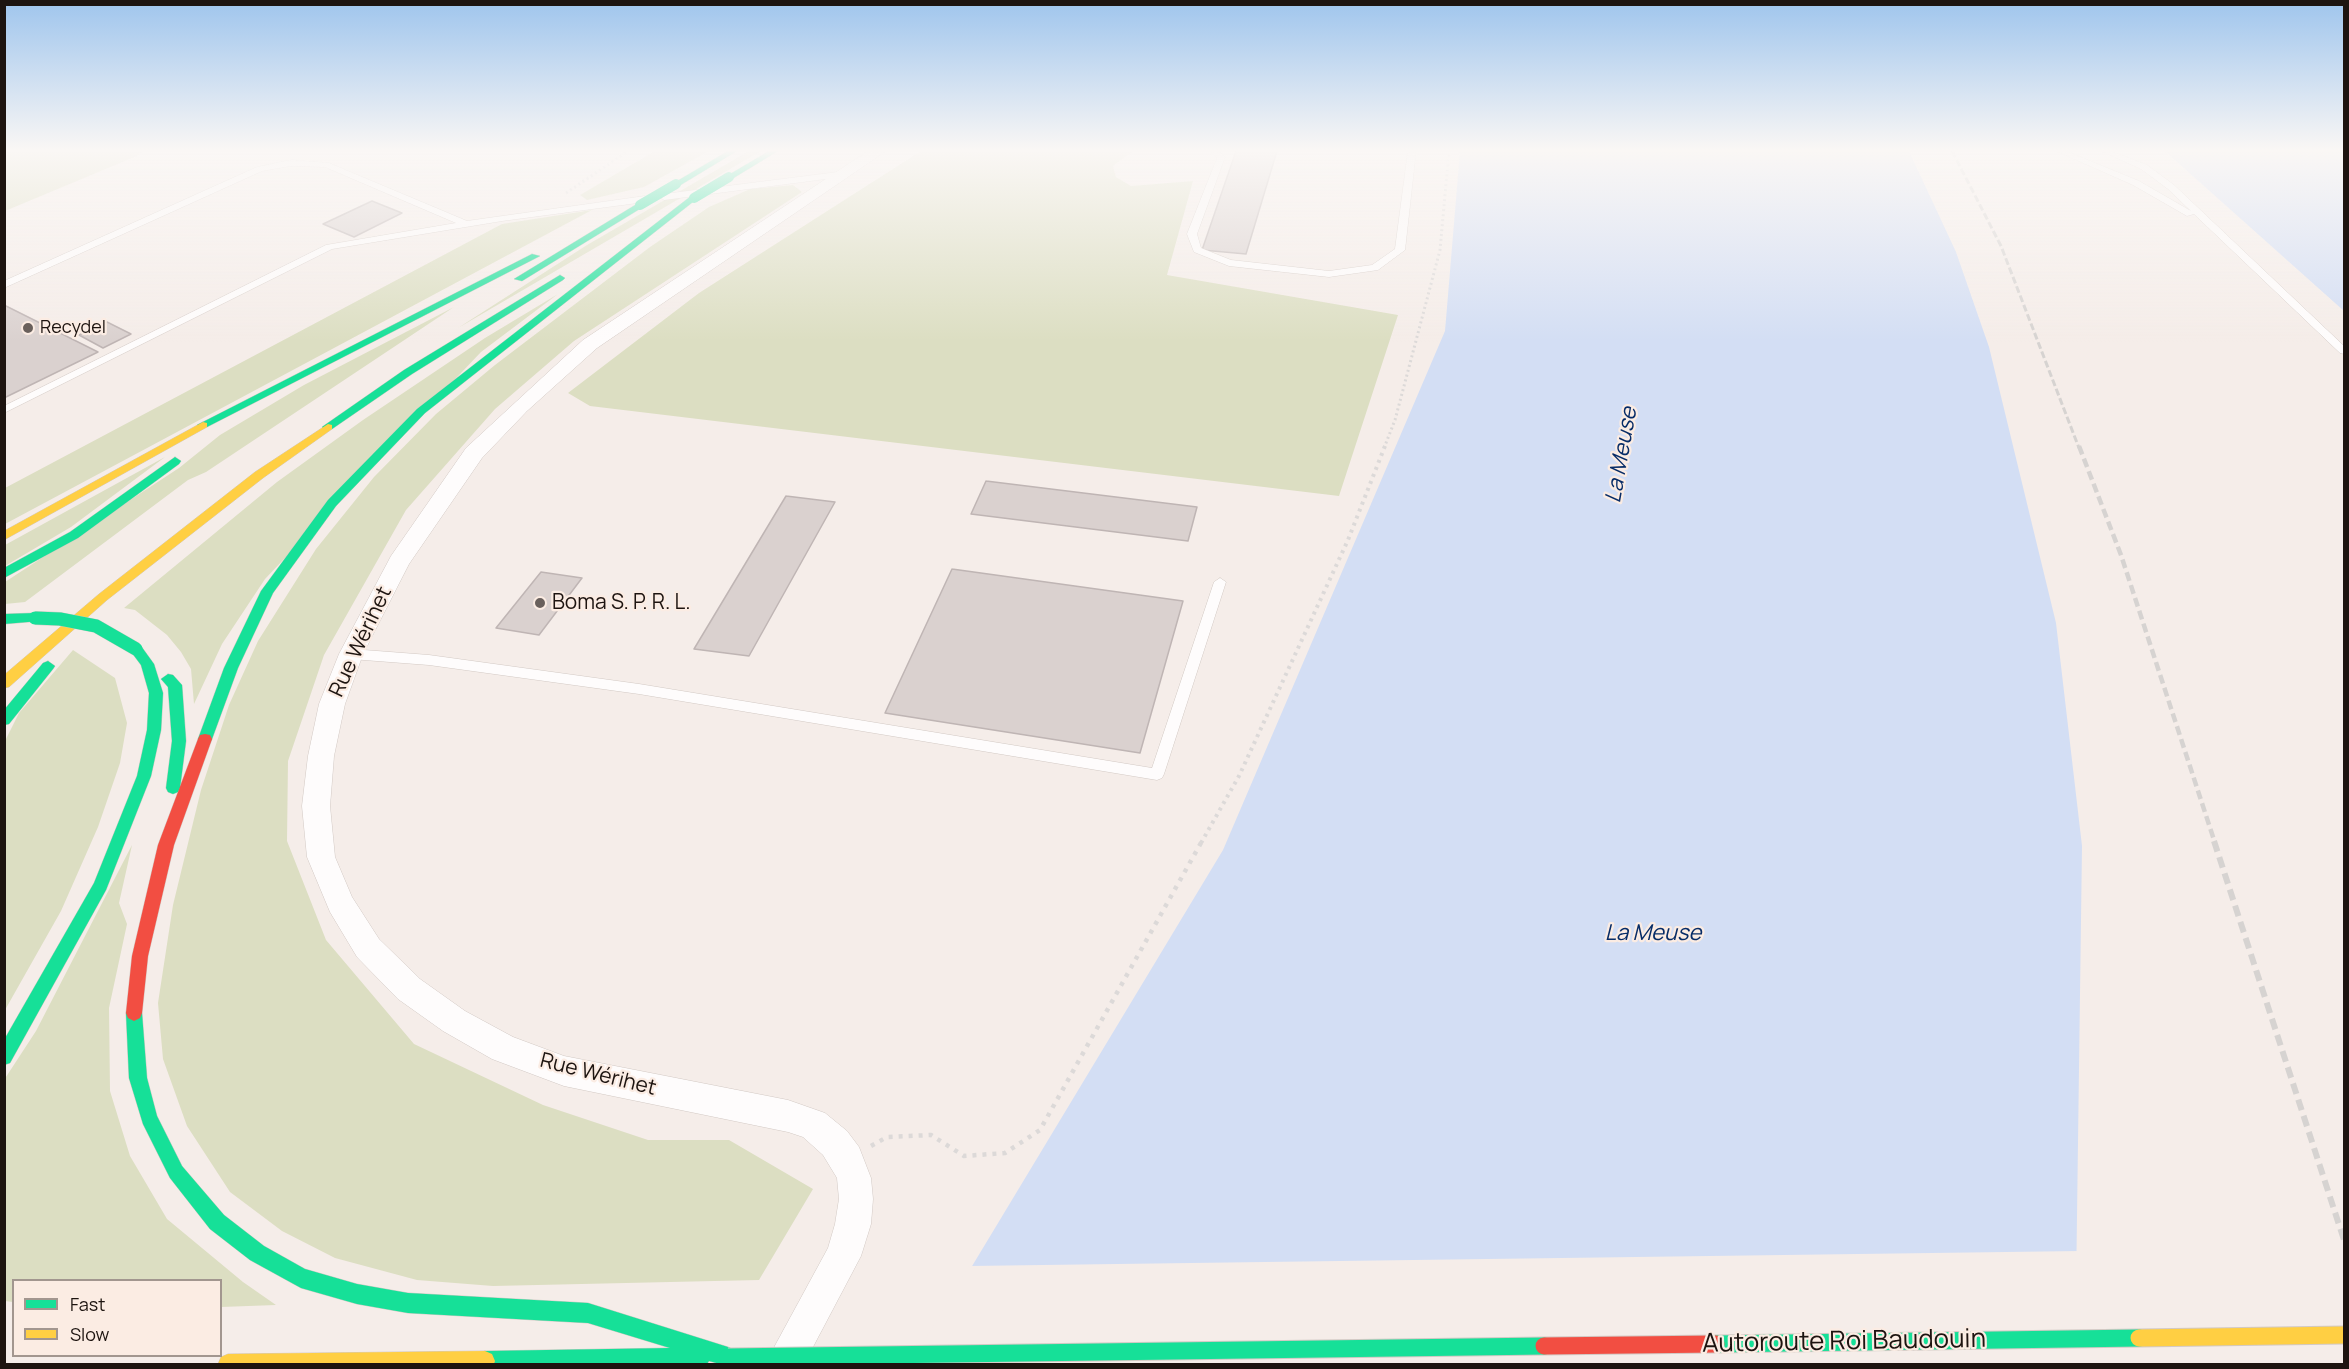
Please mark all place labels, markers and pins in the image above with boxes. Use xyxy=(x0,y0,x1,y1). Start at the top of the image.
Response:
place label: Recydel xyxy=(40,317,106,339)
marker: Recydel xyxy=(21,321,35,335)
place label: Boma S. P. R. L. xyxy=(552,590,691,616)
marker: Boma S. P. R. L. xyxy=(533,596,547,610)

